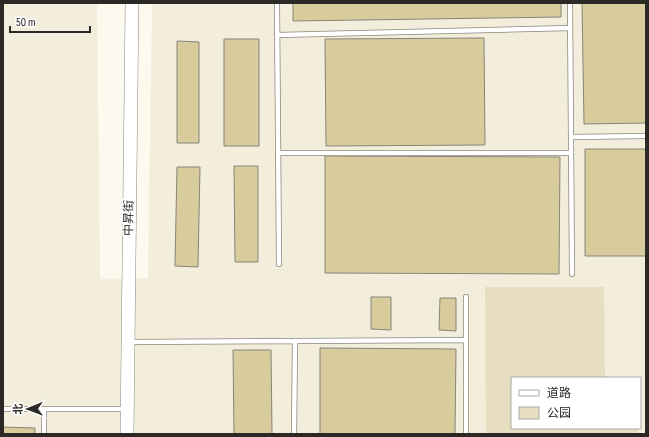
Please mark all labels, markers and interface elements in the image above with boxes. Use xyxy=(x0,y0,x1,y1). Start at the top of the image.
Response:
scale bar xyxy=(10,8,90,34)
text: 50 m xyxy=(16,15,36,30)
street label: 中昇街 xyxy=(121,200,137,236)
legend xyxy=(511,377,641,429)
text: 道路 xyxy=(547,386,571,401)
north arrow xyxy=(8,389,48,429)
text: 北 xyxy=(12,404,25,415)
text: 公园 xyxy=(547,406,571,421)

